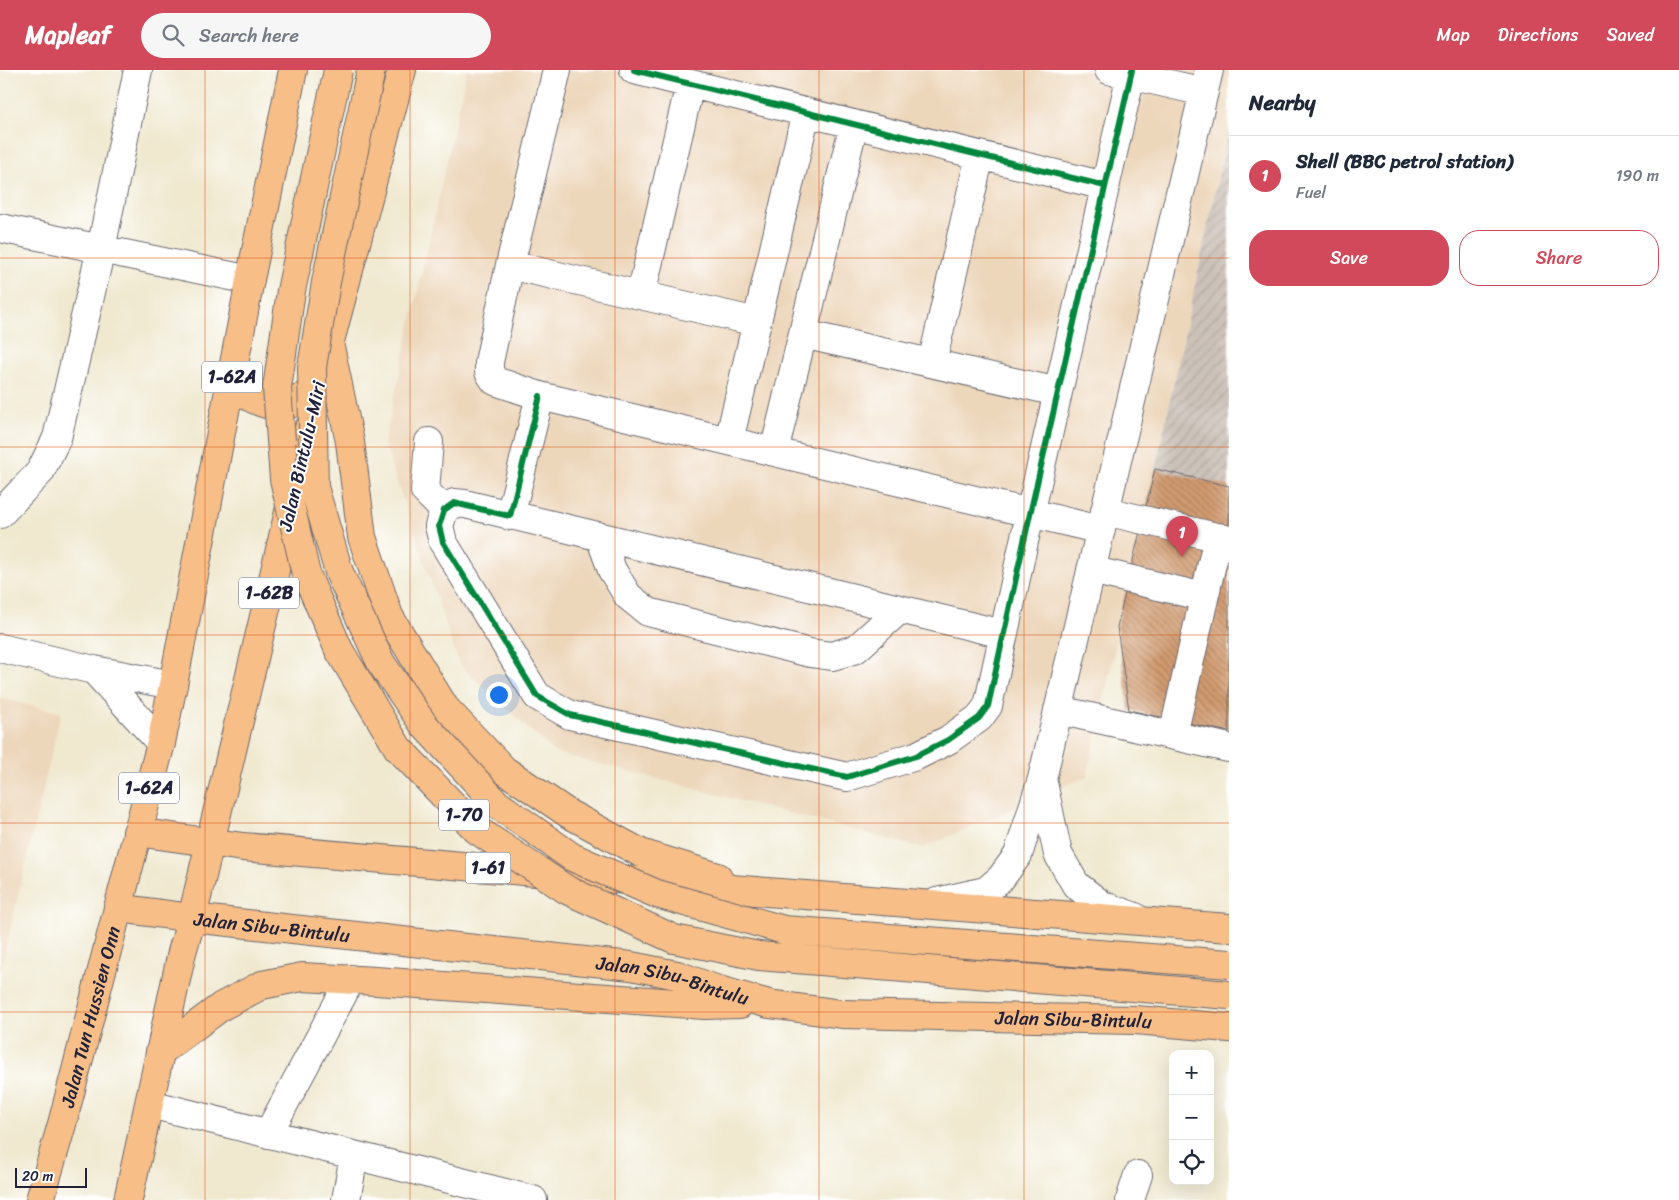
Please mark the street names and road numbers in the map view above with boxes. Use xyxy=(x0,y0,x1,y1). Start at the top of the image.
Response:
road number: 1-62A xyxy=(202,362,262,392)
street label: Jalan Bintulu-Miri xyxy=(268,377,335,535)
road number: 1-62B xyxy=(239,578,299,608)
road number: 1-62A xyxy=(119,772,179,804)
road number: 1-70 xyxy=(439,800,489,830)
road number: 1-61 xyxy=(466,852,510,884)
street label: Jalan Sibu-Bintulu xyxy=(191,902,352,952)
street label: Jalan Tun Hussien Onn xyxy=(50,922,129,1112)
street label: Jalan Sibu-Bintulu xyxy=(594,946,753,1014)
street label: Jalan Sibu-Bintulu xyxy=(994,1001,1153,1038)

